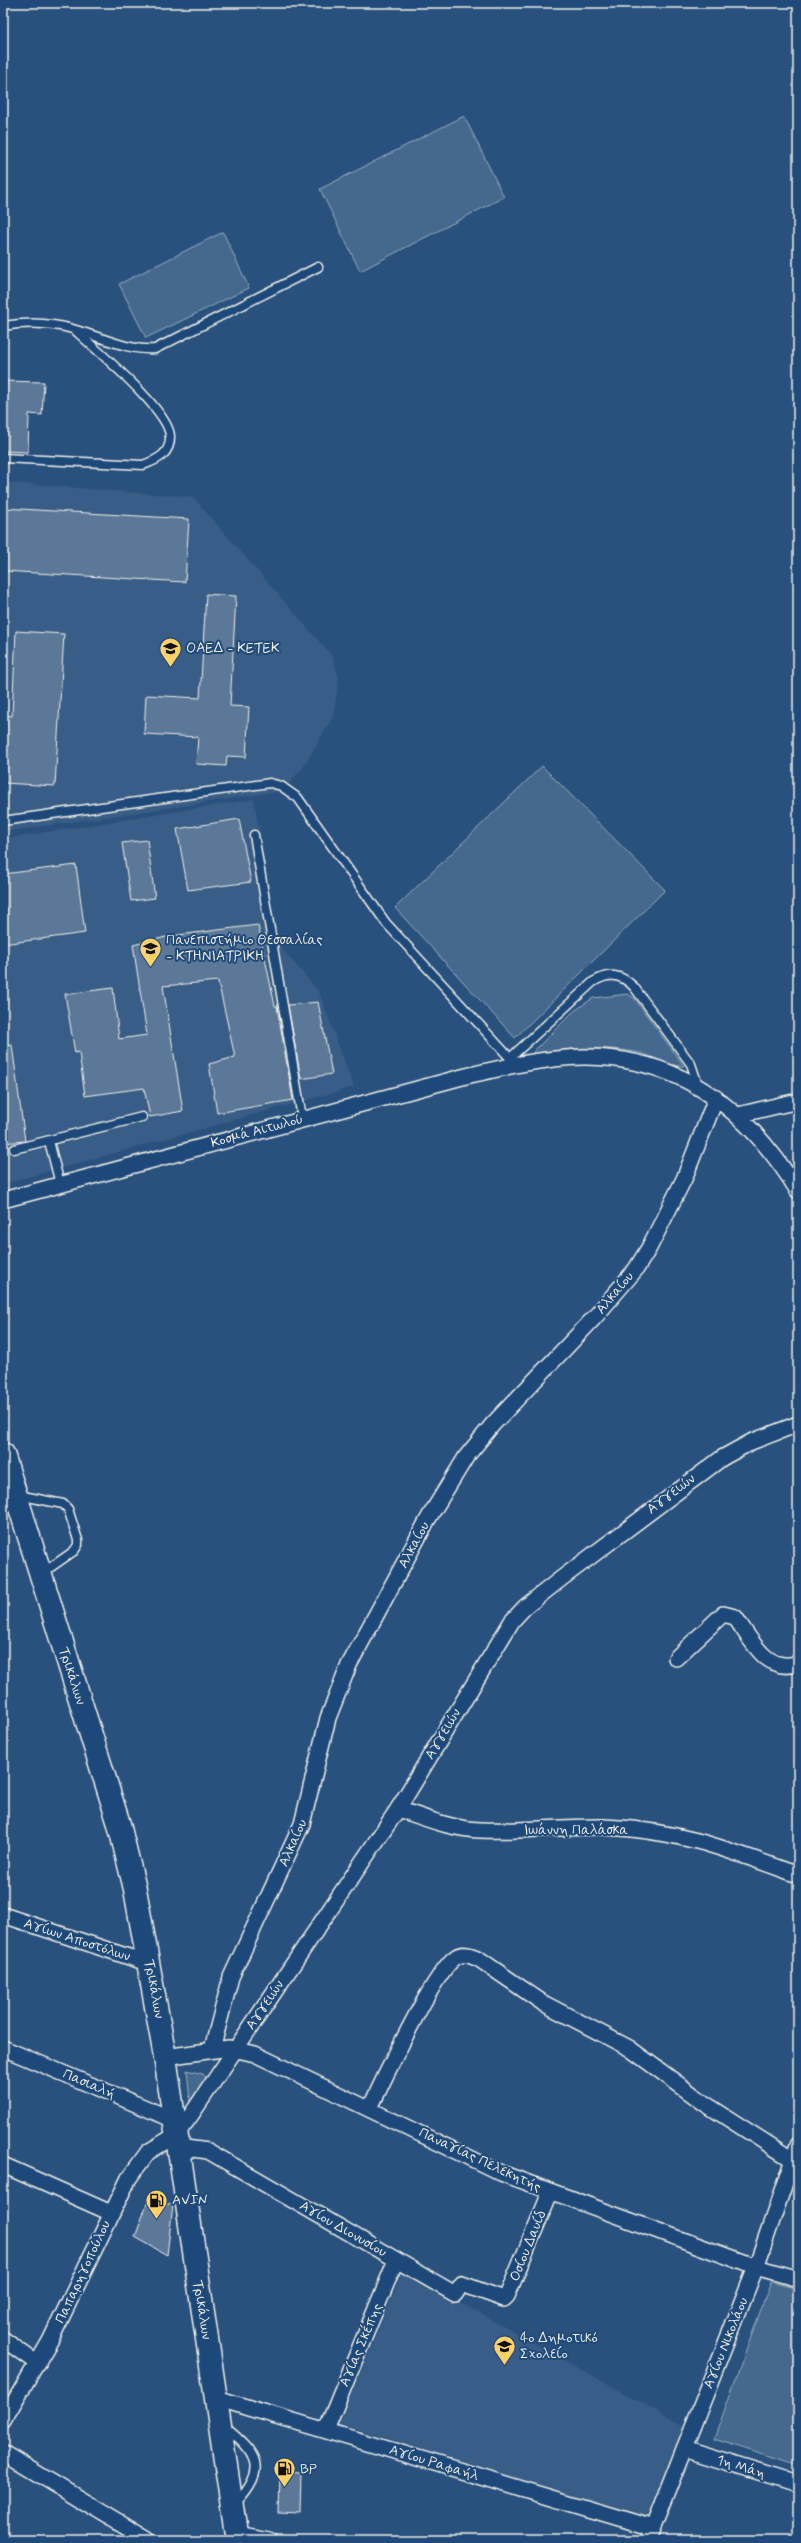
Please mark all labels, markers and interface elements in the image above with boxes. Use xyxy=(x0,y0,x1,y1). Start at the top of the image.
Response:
school or university icon: ΟΑΕΔ - ΚΕΤΕΚ xyxy=(157,635,183,668)
place label: ΟΑΕΔ - ΚΕΤΕΚ xyxy=(186,639,280,657)
place label: Πανεπιστήμιο Θεσσαλίας - ΚΤΗΝΙΑΤΡΙΚΗ xyxy=(166,931,323,965)
school or university icon: Πανεπιστήμιο Θεσσαλίας - ΚΤΗΝΙΑΤΡΙΚΗ xyxy=(138,935,164,968)
street label: Κοσμά Αιτωλού xyxy=(209,1110,305,1152)
street label: Αλκαίου xyxy=(592,1268,638,1318)
street label: Αγγειών xyxy=(643,1470,699,1518)
street label: Αλκαίου xyxy=(394,1519,434,1571)
street label: Τρικάλων xyxy=(54,1645,90,1707)
street label: Αγγειών xyxy=(421,1705,465,1763)
street label: Αλκαίου xyxy=(275,1816,311,1870)
street label: Ιωάννη Παλάσκα xyxy=(524,1821,628,1839)
street label: Αγίων Αποστόλων xyxy=(21,1914,133,1966)
street label: Τρικάλων xyxy=(140,1958,168,2020)
street label: Αγγειών xyxy=(242,1977,288,2033)
street label: Πασιαλή xyxy=(60,2065,118,2103)
street label: Παναγίας Πελεκητής xyxy=(416,2124,544,2196)
fuel station icon: AVIN xyxy=(144,2187,170,2220)
place label: AVIN xyxy=(172,2191,208,2209)
street label: Αγίου Διονυσίου xyxy=(296,2197,390,2261)
street label: Οσίου Δαυίδ xyxy=(506,2208,550,2284)
street label: Παπαρηγοπούλου xyxy=(51,2218,115,2326)
street label: Τρικάλων xyxy=(188,2279,216,2341)
street label: Αγίου Νικολάου xyxy=(700,2295,752,2391)
street label: Αγίας Σκέπης xyxy=(334,2300,387,2389)
place label: 4ο Δημοτικό Σχολείο xyxy=(520,2329,598,2363)
school or university icon: 4ο Δημοτικό Σχολείο xyxy=(492,2333,518,2366)
street label: Αγίου Ραφαήλ xyxy=(387,2441,481,2485)
street label: 1η Μάη xyxy=(715,2451,767,2483)
fuel station icon: BP xyxy=(272,2456,298,2489)
place label: BP xyxy=(300,2460,317,2478)

